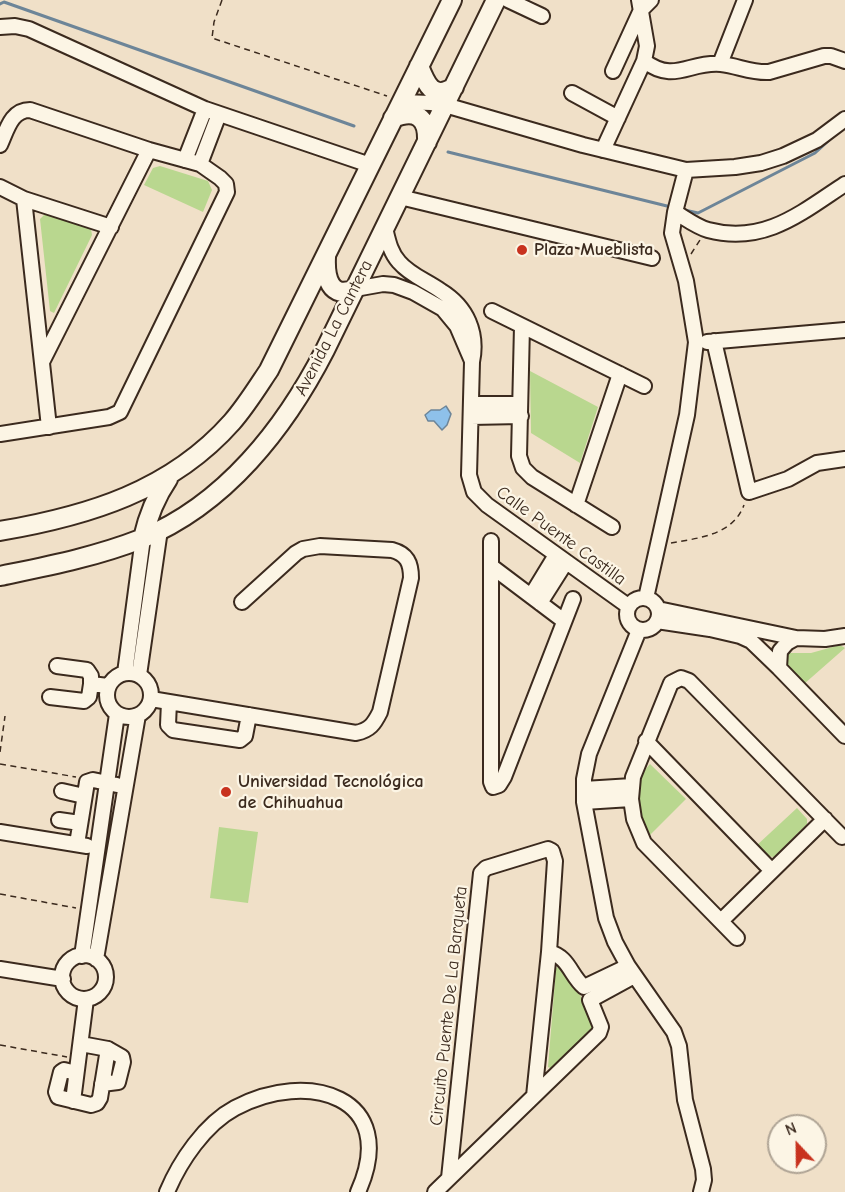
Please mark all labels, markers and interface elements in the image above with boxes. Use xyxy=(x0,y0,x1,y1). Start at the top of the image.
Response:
place label: Plaza Mueblista xyxy=(534,239,653,261)
marker: Plaza Mueblista xyxy=(515,243,529,257)
street label: Avenida La Cantera xyxy=(290,256,378,400)
street label: Calle Puente Castilla xyxy=(492,482,630,590)
place label: Universidad Tecnológica de Chihuahua xyxy=(238,771,424,814)
marker: Universidad Tecnológica de Chihuahua xyxy=(219,785,233,799)
street label: Circuito Puente De La Barqueta xyxy=(426,885,472,1127)
north arrow xyxy=(767,1114,827,1174)
text: N xyxy=(783,1119,799,1139)

